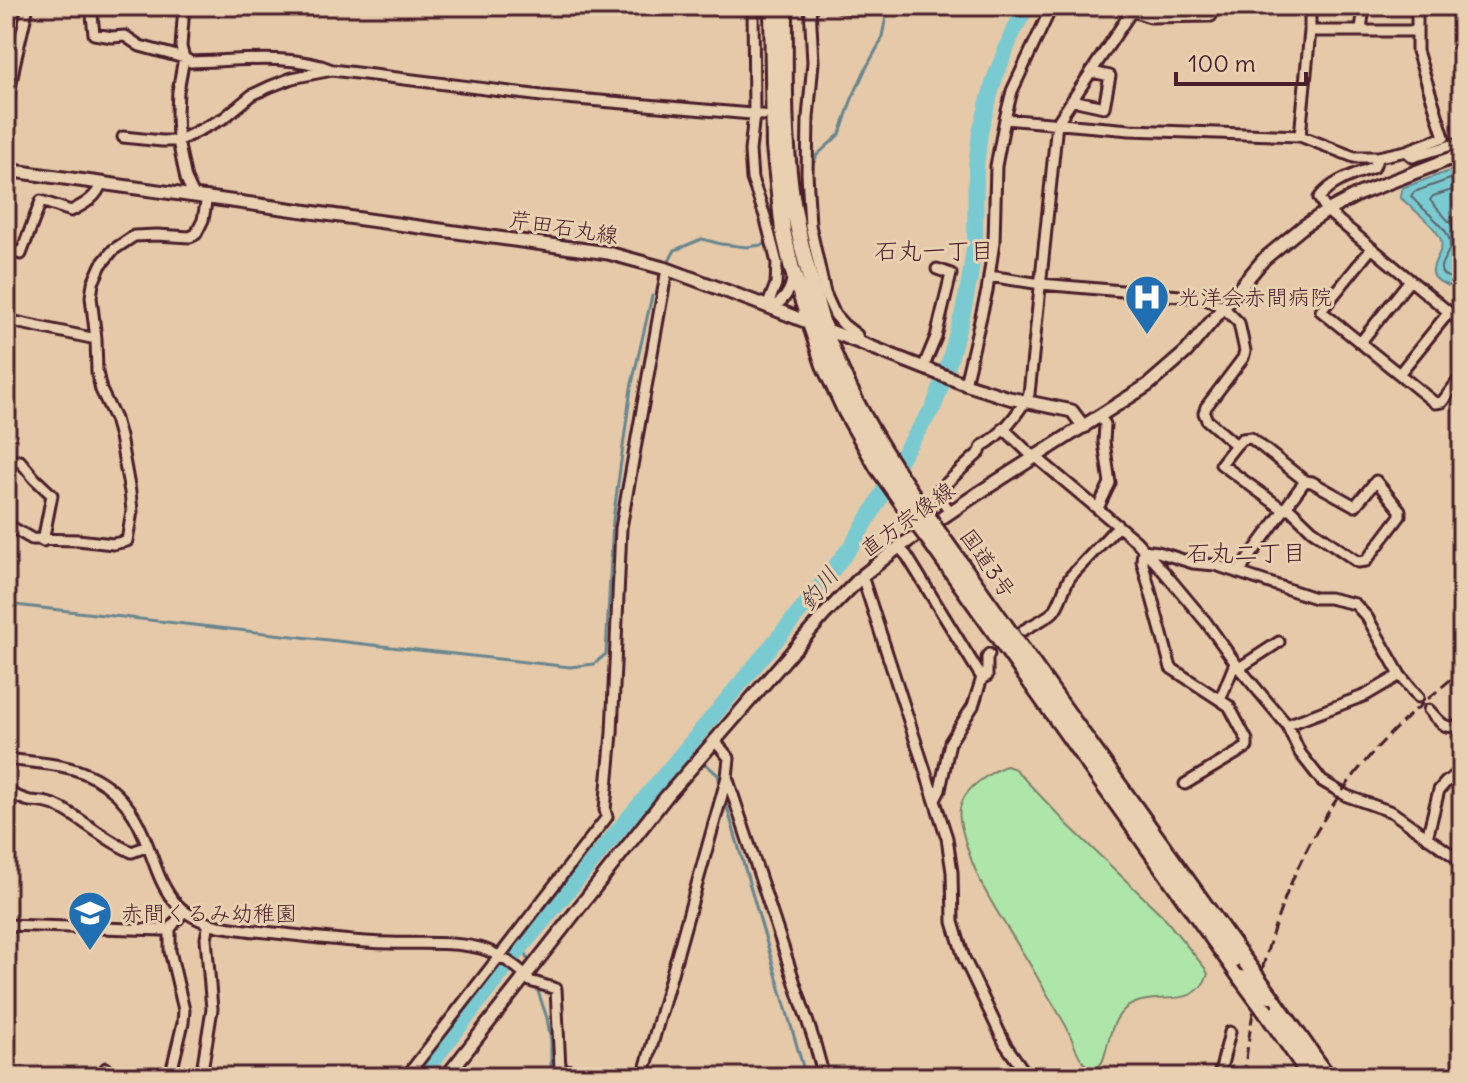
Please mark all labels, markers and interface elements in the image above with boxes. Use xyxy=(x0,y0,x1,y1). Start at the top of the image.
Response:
scale bar xyxy=(1176,36,1306,86)
text: 100 m xyxy=(1188,48,1256,78)
street label: 芹田石丸線 xyxy=(507,205,621,249)
district label: 石丸一丁目 xyxy=(874,235,994,265)
hospital icon: 光洋会赤間病院 xyxy=(1123,273,1171,336)
place label: 光洋会赤間病院 xyxy=(1178,283,1332,311)
street label: 直方宗像線 xyxy=(854,475,960,563)
street label: 国道3号 xyxy=(954,523,1022,603)
district label: 石丸二丁目 xyxy=(1186,537,1306,567)
water label: 釣川 xyxy=(791,560,845,616)
school or university icon: 赤間くるみ幼稚園 xyxy=(66,889,114,952)
place label: 赤間くるみ幼稚園 xyxy=(121,899,297,927)

